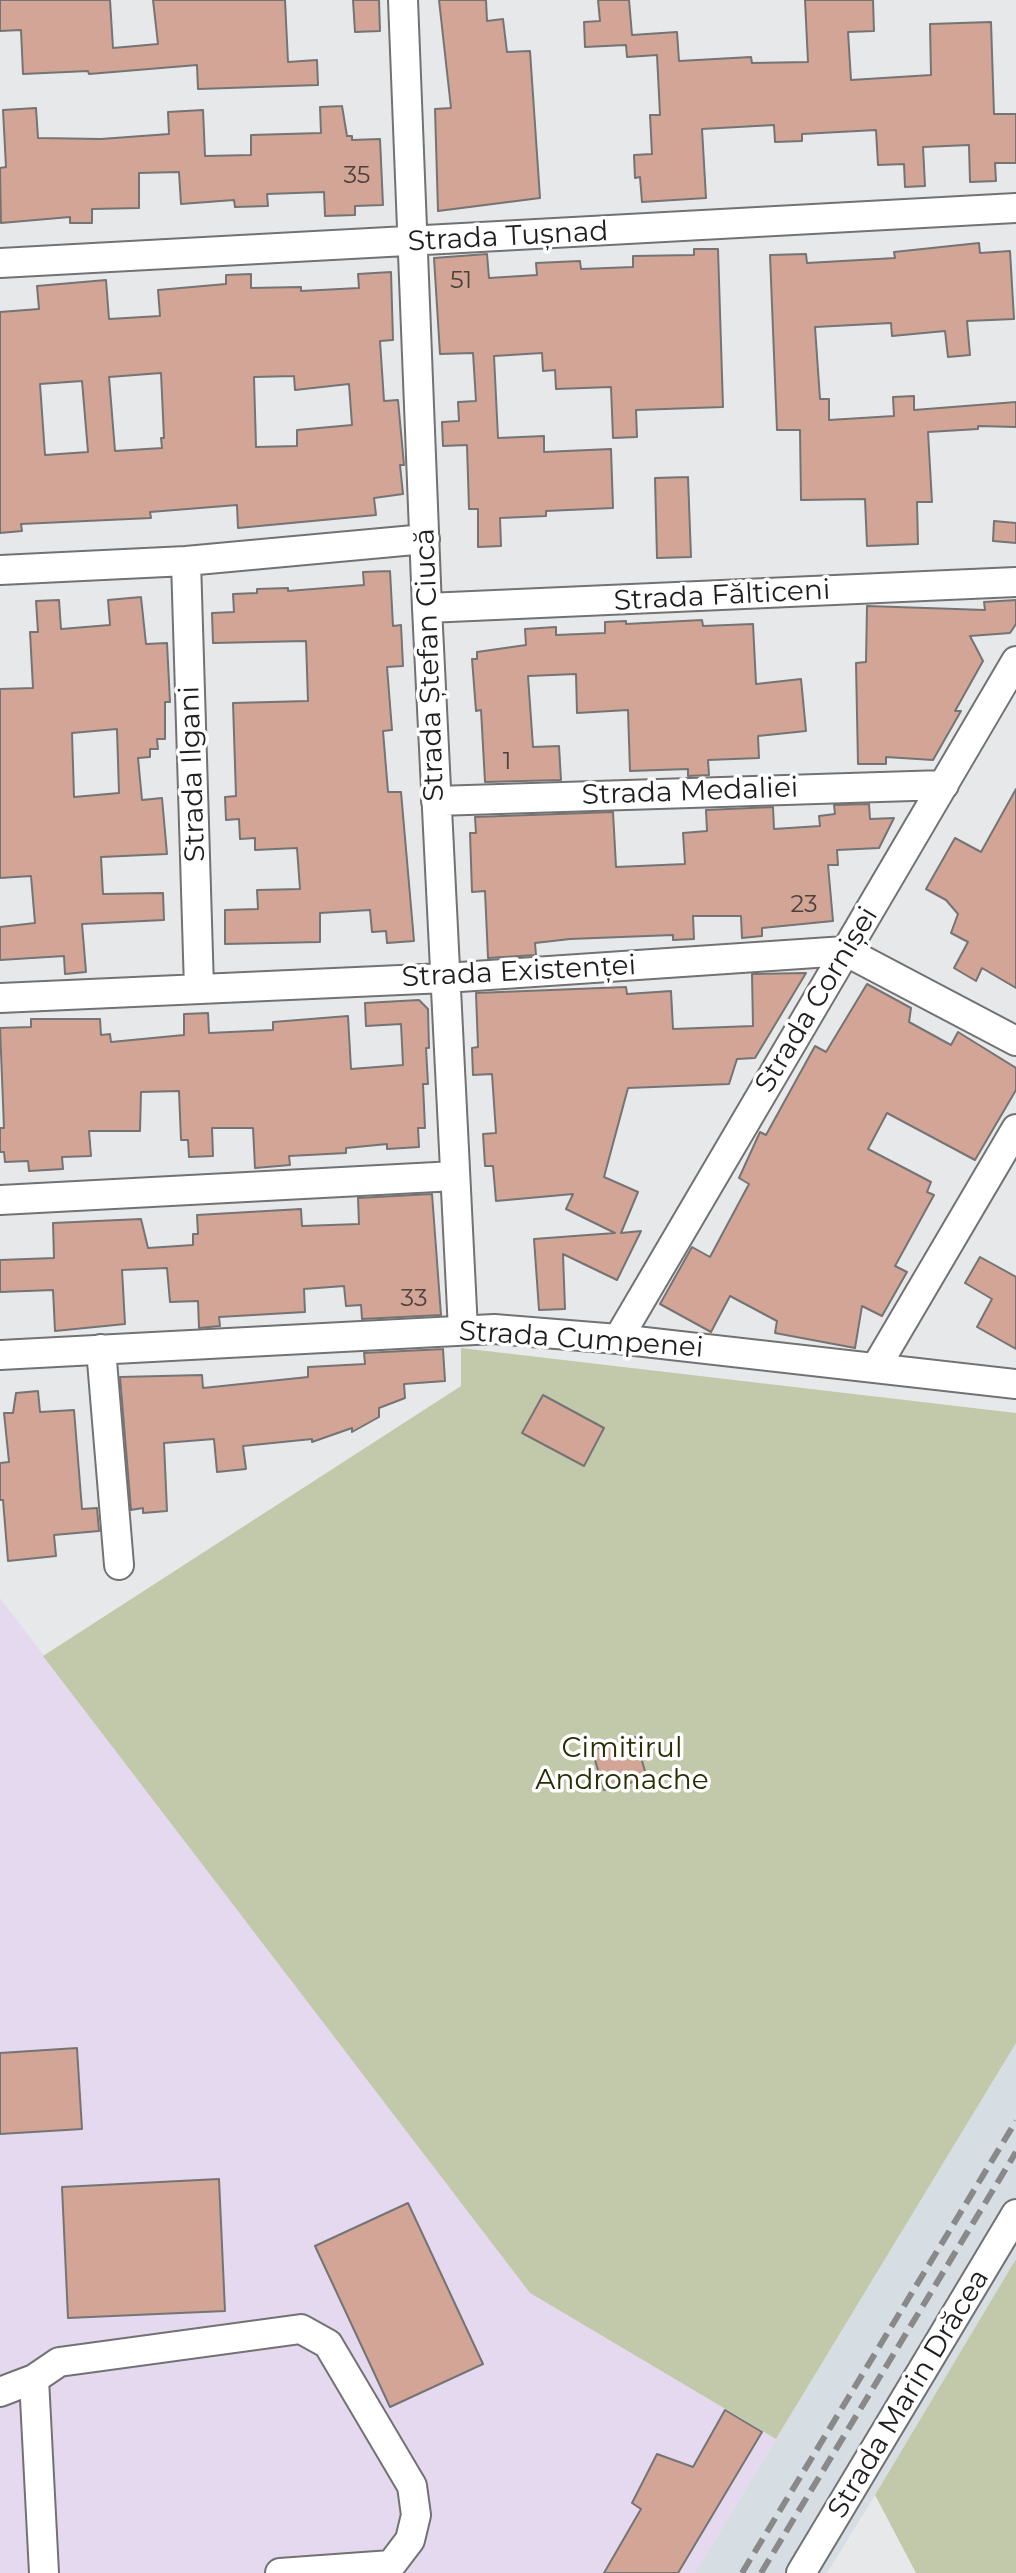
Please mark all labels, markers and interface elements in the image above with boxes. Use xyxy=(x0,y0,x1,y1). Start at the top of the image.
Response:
house number: 35 xyxy=(344,162,370,190)
street label: Strada Tușnad xyxy=(407,215,609,259)
house number: 51 xyxy=(450,267,472,295)
street label: Strada Ștefan Ciucă xyxy=(408,528,452,802)
street label: Strada Fălticeni xyxy=(613,574,831,618)
street label: Strada Ilgani xyxy=(173,685,213,863)
house number: 1 xyxy=(503,748,511,776)
street label: Strada Medaliei xyxy=(581,771,799,813)
house number: 23 xyxy=(790,891,818,919)
street label: Strada Cornișei xyxy=(748,901,886,1099)
street label: Strada Existenței xyxy=(401,949,637,995)
house number: 33 xyxy=(401,1285,427,1313)
street label: Strada Cumpenei xyxy=(458,1315,704,1365)
park label: Cimitirul Andronache xyxy=(535,1732,709,1798)
street label: Strada Marin Drăcea xyxy=(821,2263,997,2525)

